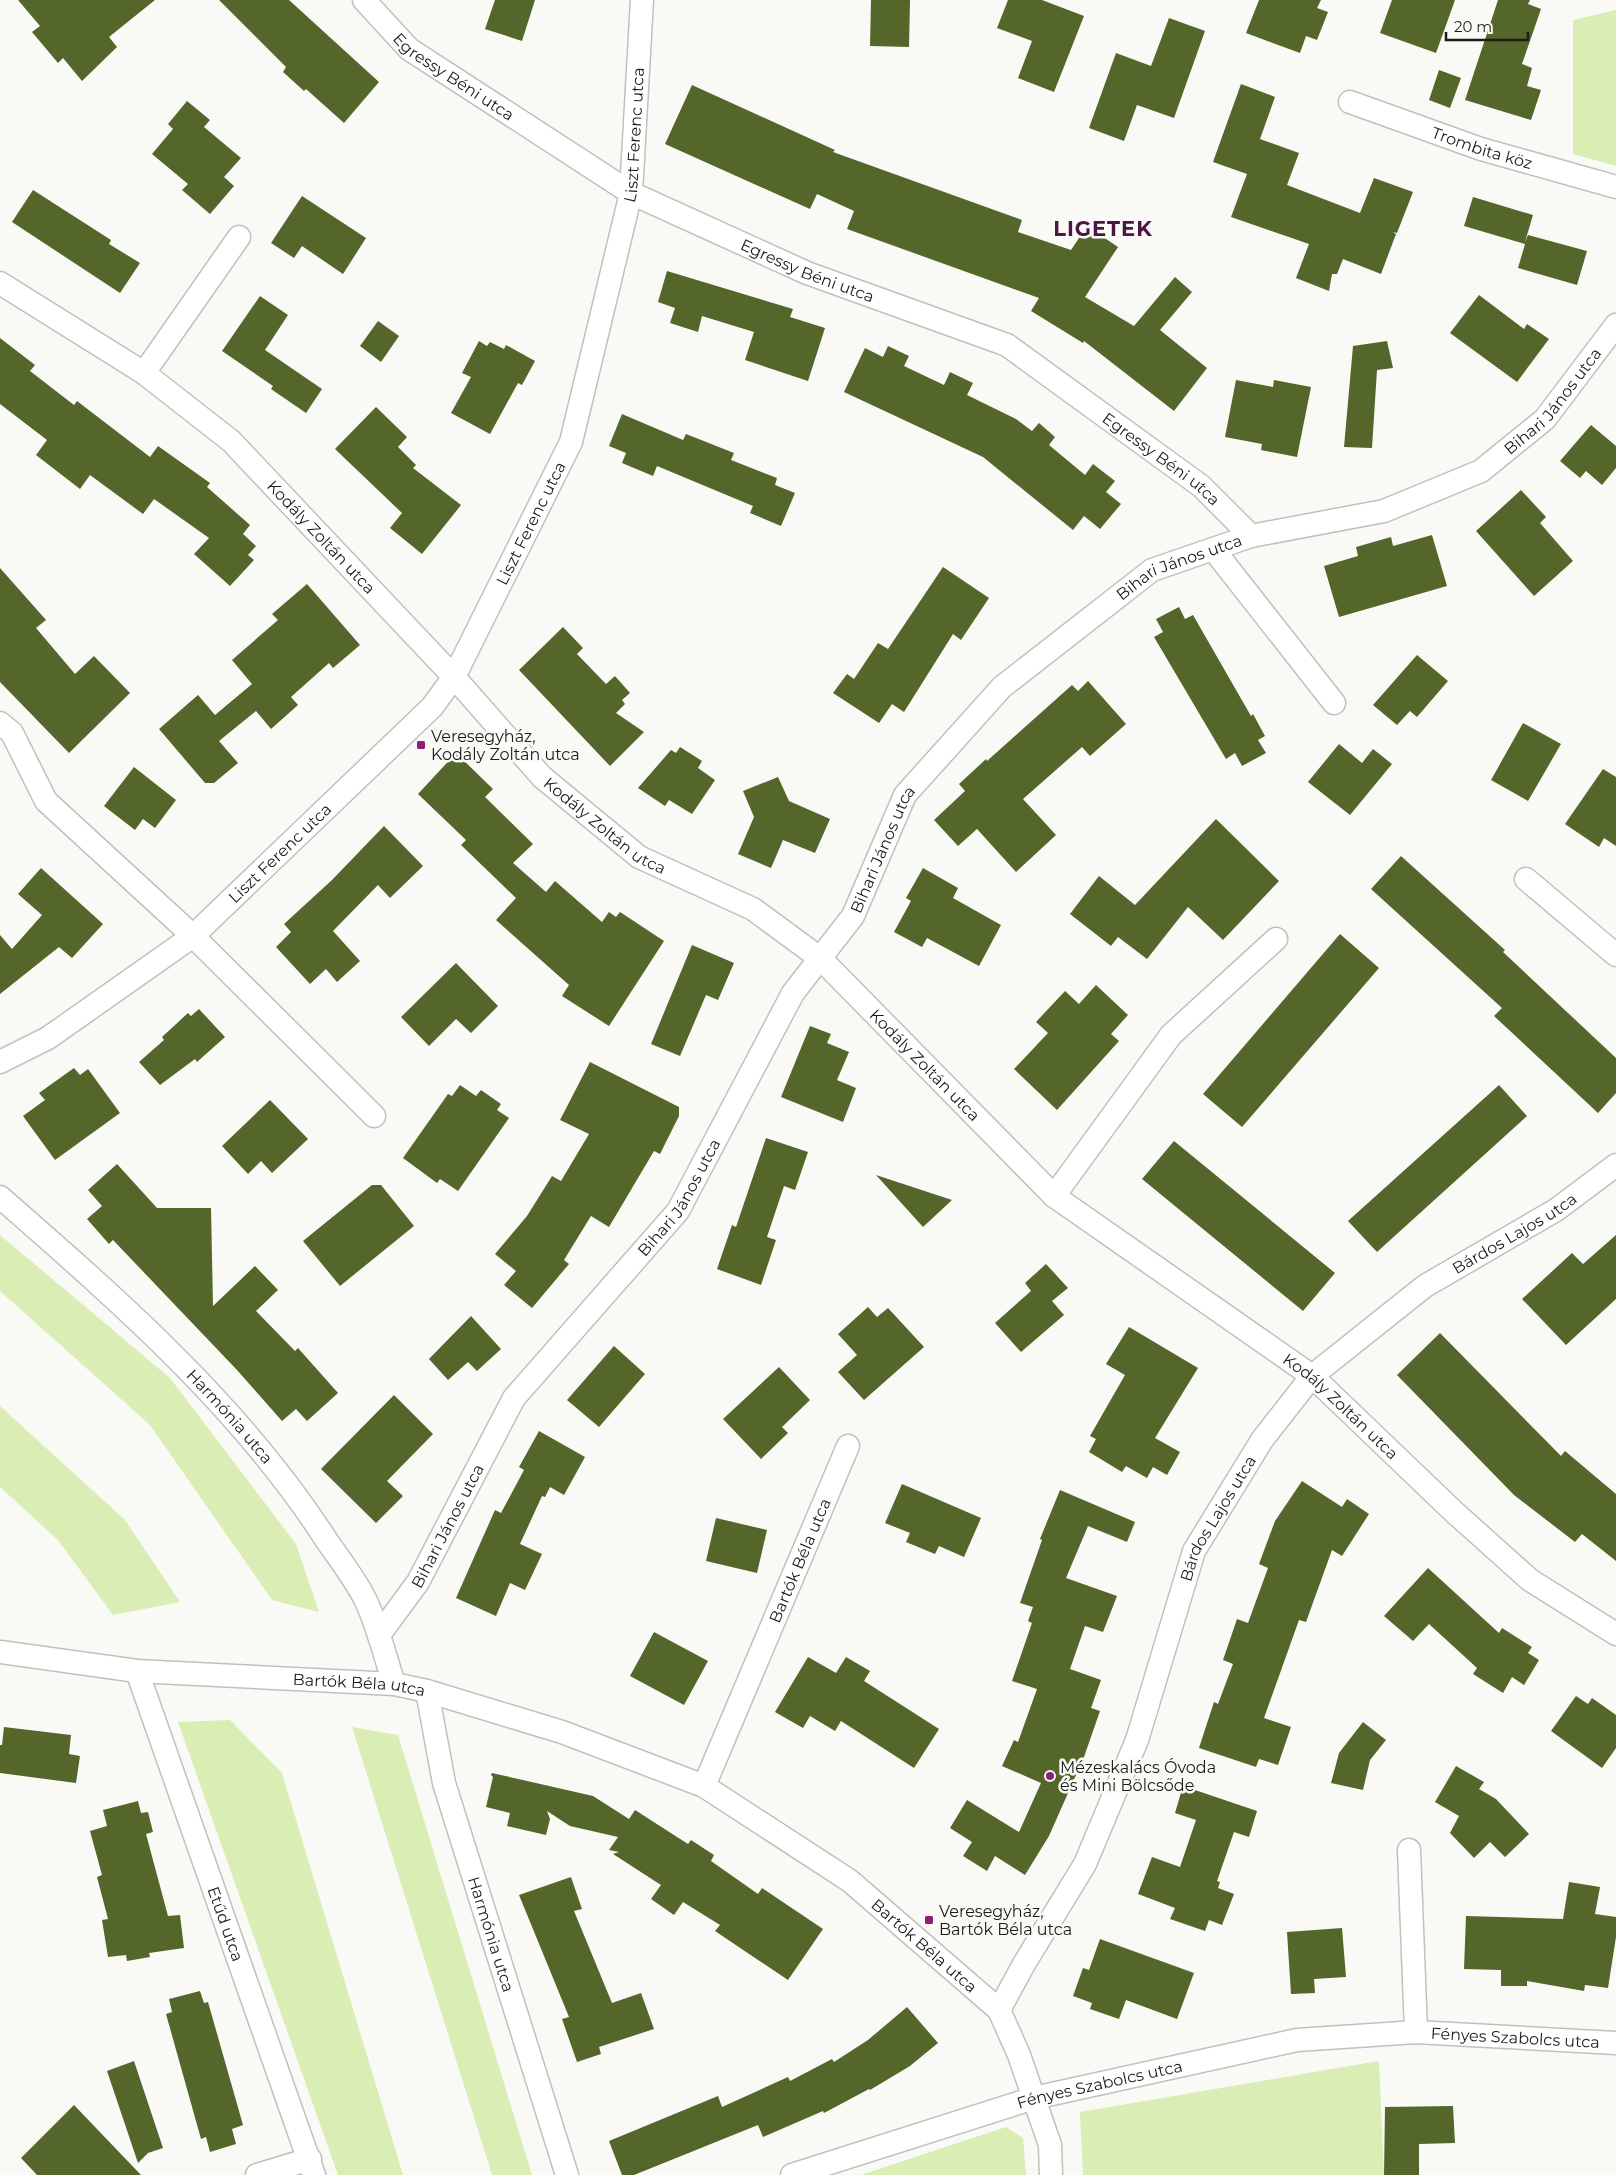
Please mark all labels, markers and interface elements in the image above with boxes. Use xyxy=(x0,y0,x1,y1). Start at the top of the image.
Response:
scale bar xyxy=(1446,10,1528,42)
text: 20 m xyxy=(1454,17,1492,36)
street label: Egressy Béni utca xyxy=(389,29,518,124)
street label: Liszt Ferenc utca xyxy=(620,67,648,204)
street label: Trombita köz xyxy=(1429,123,1535,173)
district label: LIGETEK xyxy=(1053,216,1153,241)
street label: Egressy Béni utca xyxy=(738,235,877,306)
street label: Bihari János utca xyxy=(1500,344,1605,458)
street label: Egressy Béni utca xyxy=(1099,408,1224,509)
street label: Liszt Ferenc utca xyxy=(492,458,569,588)
street label: Kodály Zoltán utca xyxy=(263,476,380,597)
street label: Bihari János utca xyxy=(1112,530,1244,604)
place label: Veresegyház, Kodály Zoltán utca xyxy=(431,727,580,764)
marker: Veresegyház, Kodály Zoltán utca xyxy=(415,739,427,751)
street label: Kodály Zoltán utca xyxy=(540,773,669,878)
street label: Bihari János utca xyxy=(846,781,919,916)
street label: Liszt Ferenc utca xyxy=(224,799,335,907)
street label: Kodály Zoltán utca xyxy=(866,1005,984,1125)
street label: Bihari János utca xyxy=(633,1135,724,1260)
street label: Bárdos Lajos utca xyxy=(1449,1189,1580,1278)
street label: Kodály Zoltán utca xyxy=(1279,1349,1402,1463)
street label: Harmónia utca xyxy=(183,1365,277,1467)
street label: Bárdos Lajos utca xyxy=(1176,1452,1260,1584)
street label: Bihari János utca xyxy=(407,1461,487,1591)
street label: Bartók Béla utca xyxy=(765,1495,834,1626)
street label: Bartók Béla utca xyxy=(292,1669,427,1700)
place label: Mézeskalács Óvoda és Mini Bölcsőde xyxy=(1060,1758,1216,1795)
marker: Mézeskalács Óvoda és Mini Bölcsőde xyxy=(1044,1770,1056,1782)
street label: Harmónia utca xyxy=(464,1874,518,1994)
street label: Etűd utca xyxy=(204,1884,248,1964)
street label: Bartók Béla utca xyxy=(868,1895,981,1996)
place label: Veresegyház, Bartók Béla utca xyxy=(939,1902,1072,1939)
marker: Veresegyház, Bartók Béla utca xyxy=(923,1914,935,1926)
street label: Fényes Szabolcs utca xyxy=(1430,2023,1600,2052)
street label: Fényes Szabolcs utca xyxy=(1014,2056,1184,2112)

